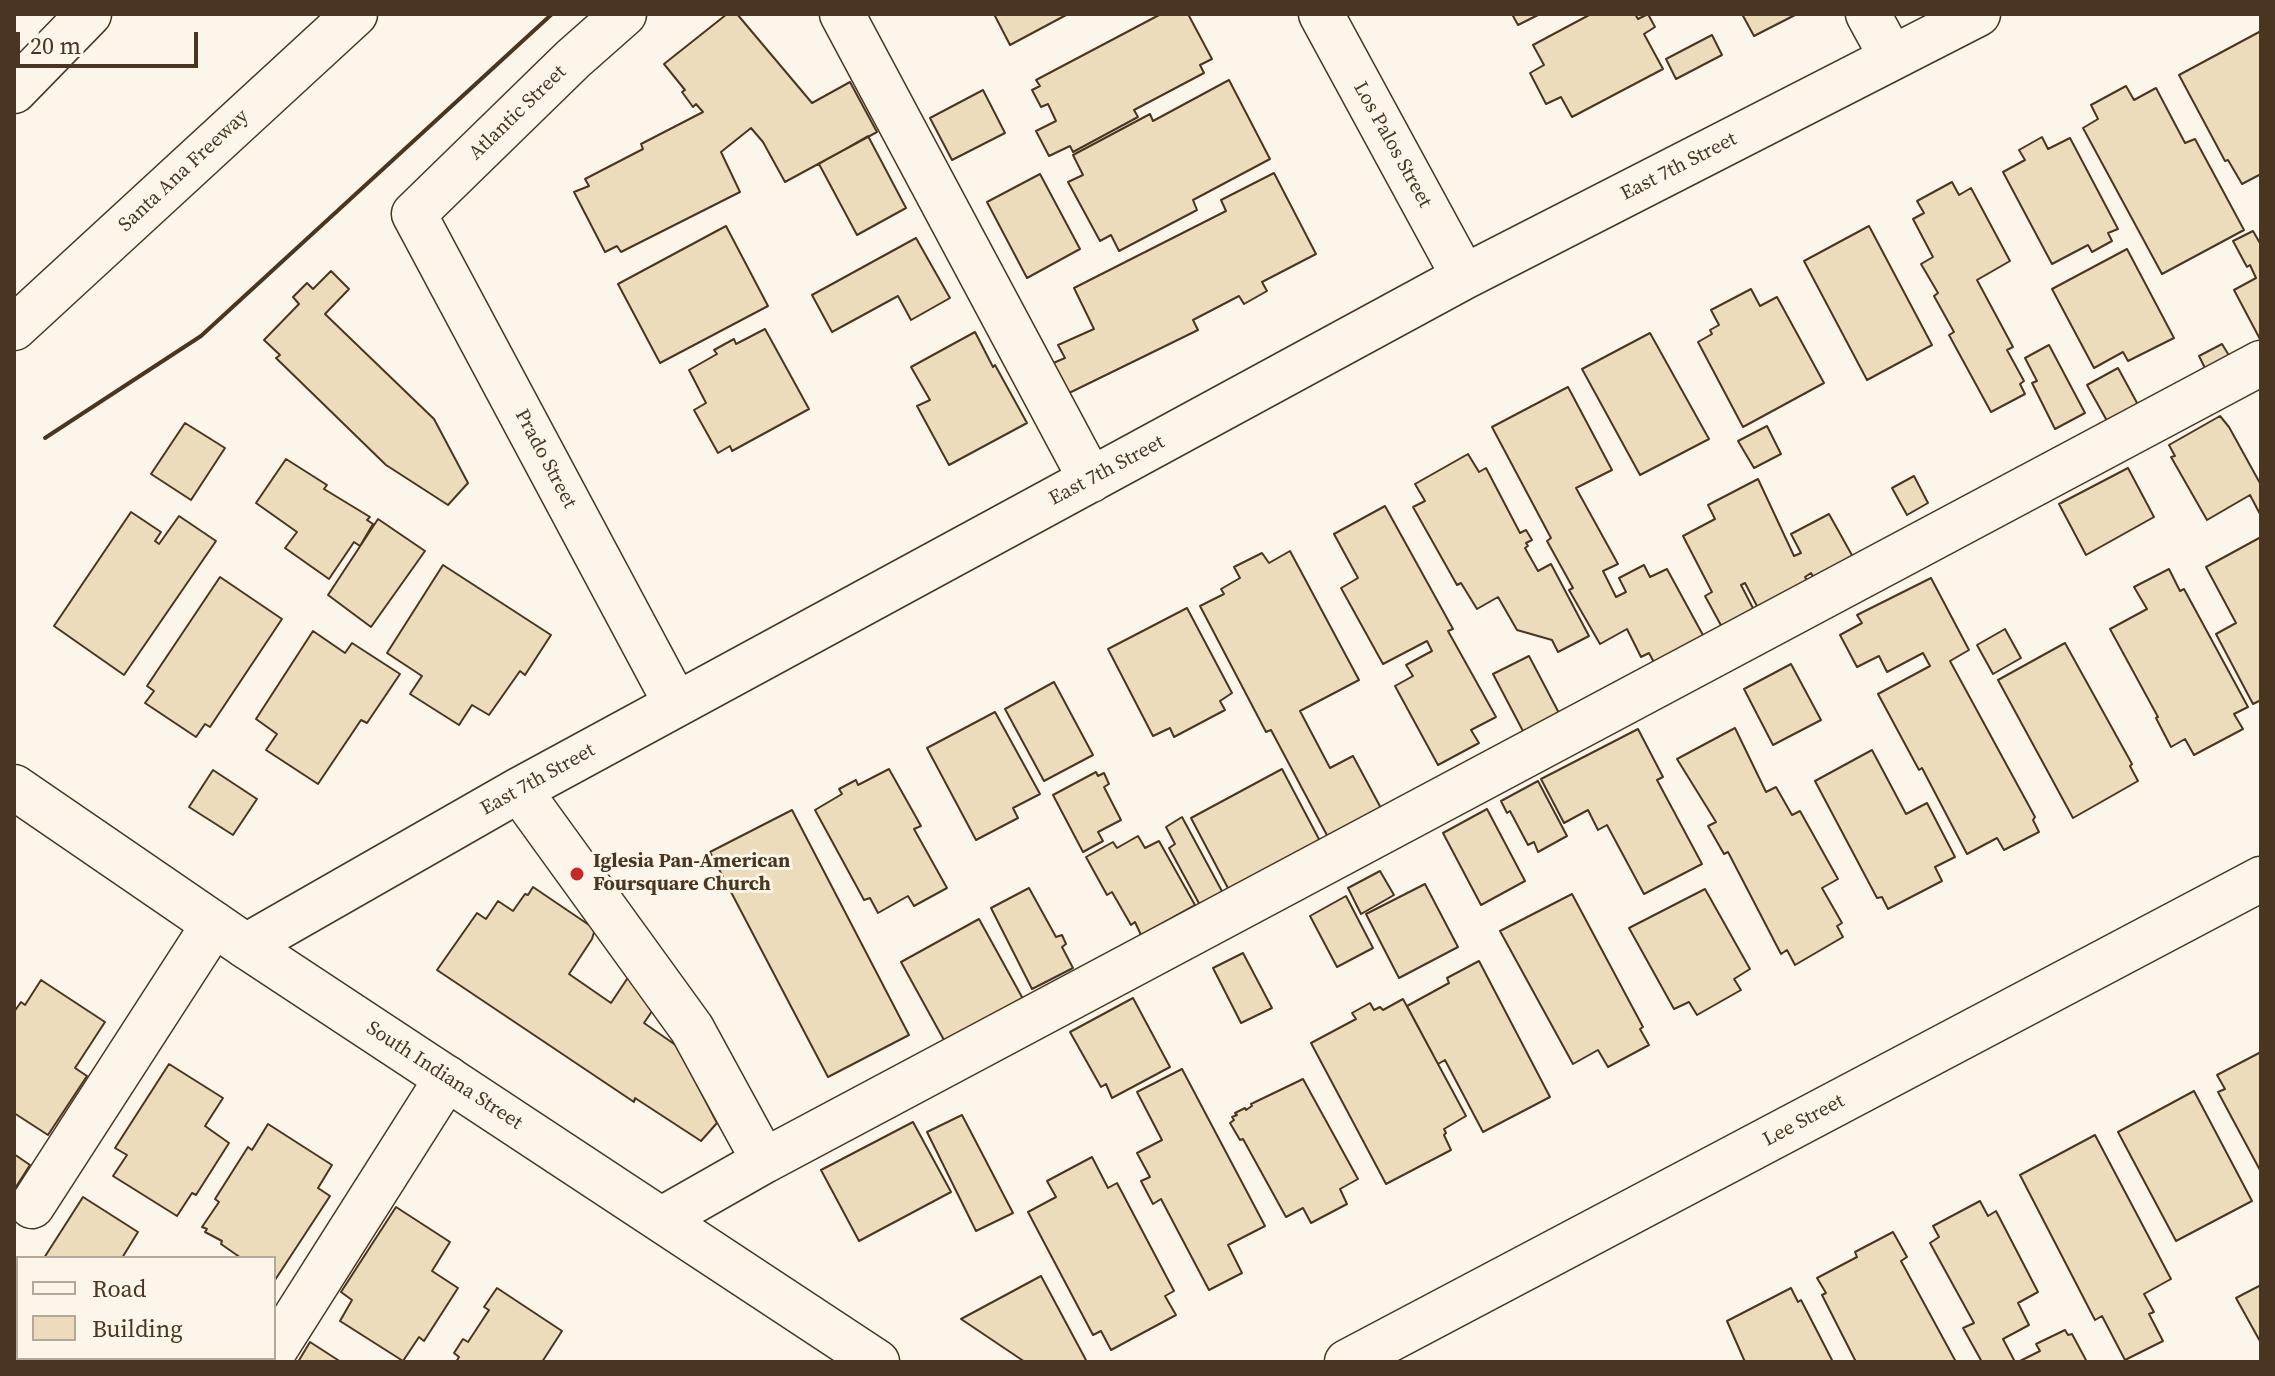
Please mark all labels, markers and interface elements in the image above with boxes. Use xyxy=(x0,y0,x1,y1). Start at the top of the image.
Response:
scale bar xyxy=(20,16,202,66)
text: 20 m xyxy=(30,29,81,62)
street label: Atlantic Street xyxy=(464,61,572,165)
street label: Los Palos Street xyxy=(1348,78,1436,212)
street label: Santa Ana Freeway xyxy=(114,105,254,237)
street label: East 7th Street xyxy=(1617,127,1741,207)
street label: Prado Street xyxy=(509,405,581,513)
street label: East 7th Street xyxy=(1045,431,1169,511)
street label: East 7th Street xyxy=(477,739,599,821)
place label: Iglesia Pan-American Foursquare Church xyxy=(593,850,790,897)
marker: Iglesia Pan-American Foursquare Church xyxy=(568,865,586,883)
street label: South Indiana Street xyxy=(361,1017,527,1135)
street label: Lee Street xyxy=(1759,1090,1849,1152)
legend xyxy=(16,1256,276,1360)
text: Road xyxy=(92,1272,146,1305)
text: Building xyxy=(92,1312,183,1345)

